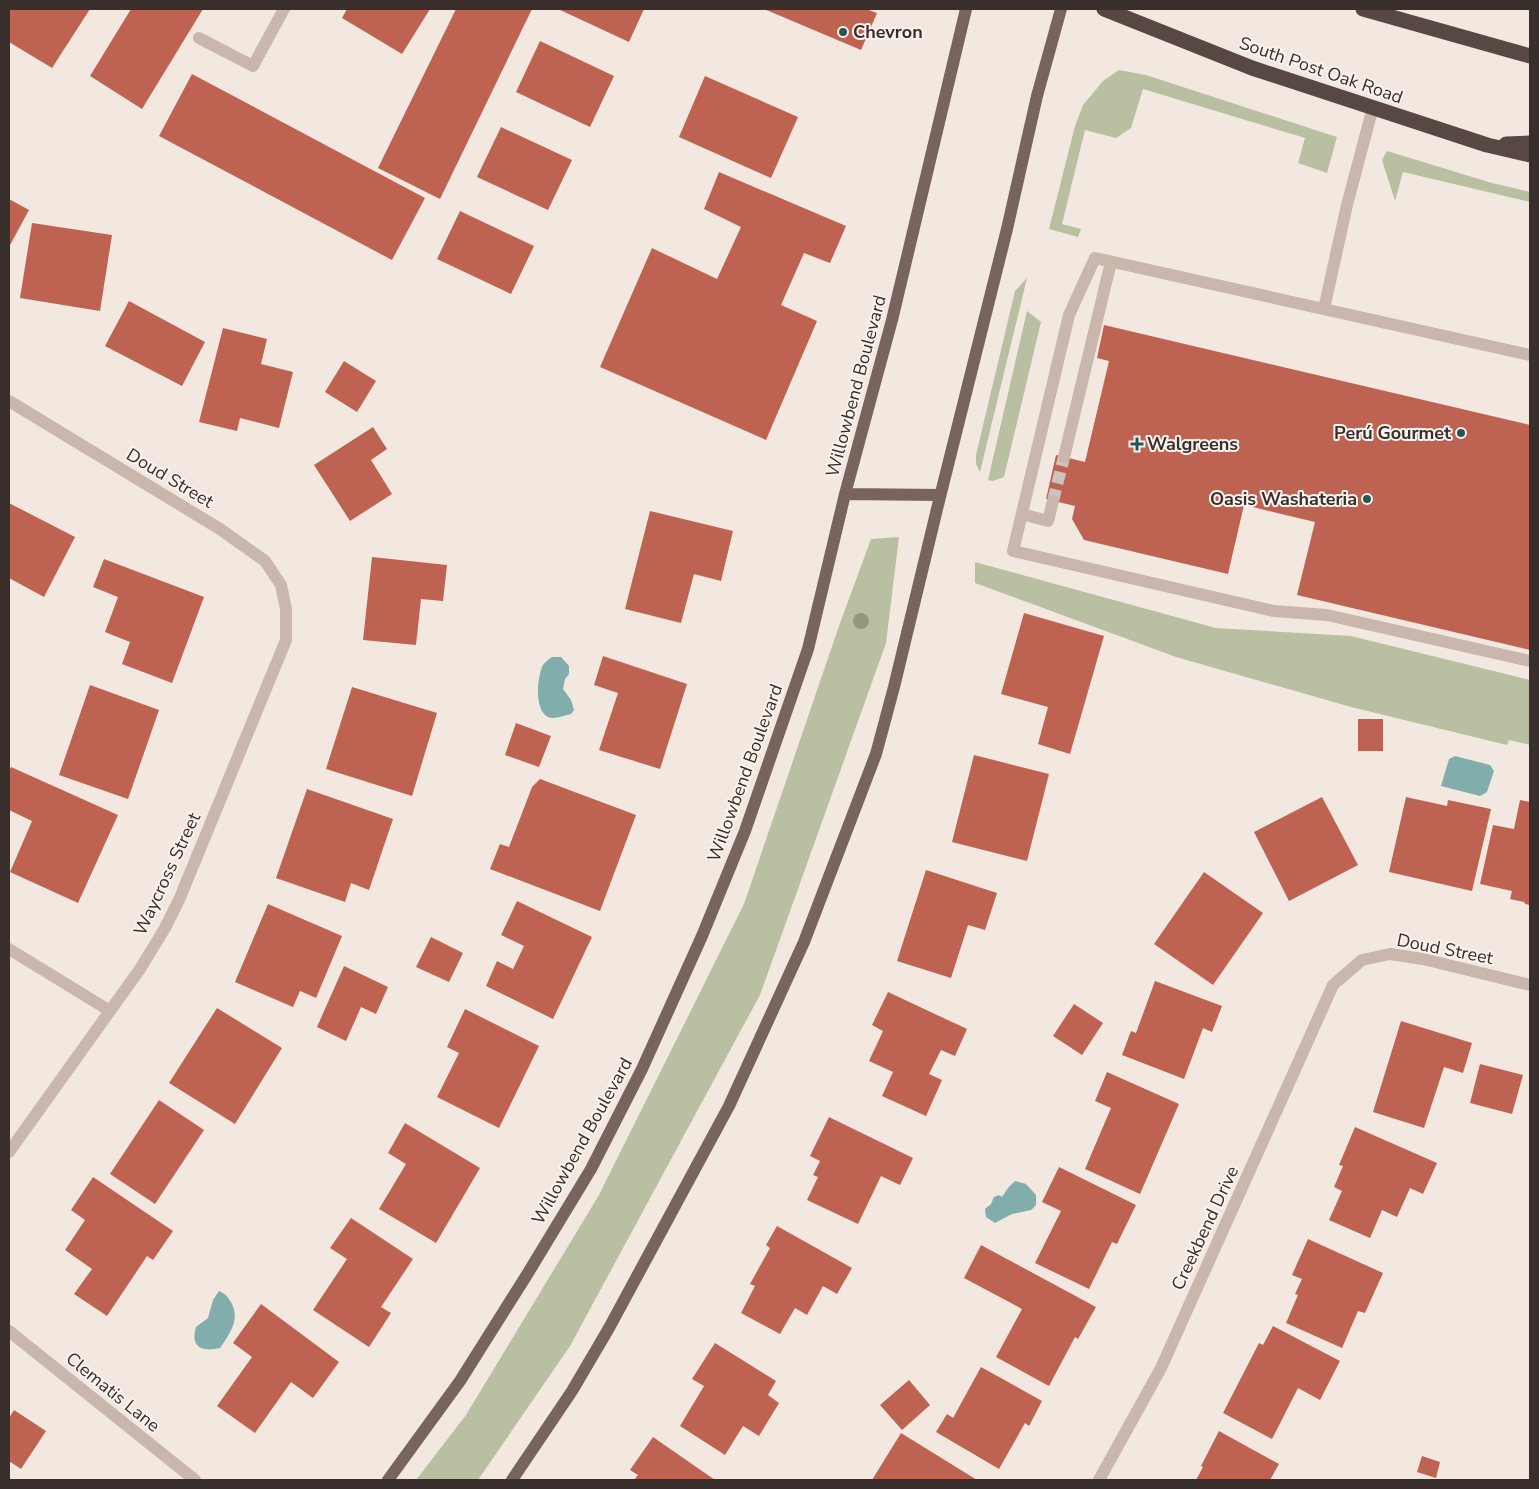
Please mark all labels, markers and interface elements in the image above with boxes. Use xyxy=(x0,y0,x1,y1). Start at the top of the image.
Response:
place label: Chevron xyxy=(853,20,923,44)
marker: Chevron xyxy=(837,26,849,38)
street label: South Post Oak Road xyxy=(1236,31,1406,109)
street label: Willowbend Boulevard xyxy=(820,292,892,480)
place label: Perú Gourmet xyxy=(1334,421,1451,445)
marker: Perú Gourmet xyxy=(1455,427,1467,439)
place label: Walgreens xyxy=(1147,432,1238,456)
marker: Walgreens xyxy=(1131,438,1143,450)
street label: Doud Street xyxy=(122,443,219,514)
place label: Oasis Washateria xyxy=(1210,487,1357,511)
marker: Oasis Washateria xyxy=(1361,493,1373,505)
street label: Willowbend Boulevard xyxy=(702,681,788,865)
street label: Waycross Street xyxy=(128,808,206,939)
street label: Doud Street xyxy=(1395,928,1496,970)
street label: Willowbend Boulevard xyxy=(526,1053,638,1229)
street label: Creekbend Drive xyxy=(1166,1162,1244,1294)
street label: Clematis Lane xyxy=(61,1347,165,1437)

